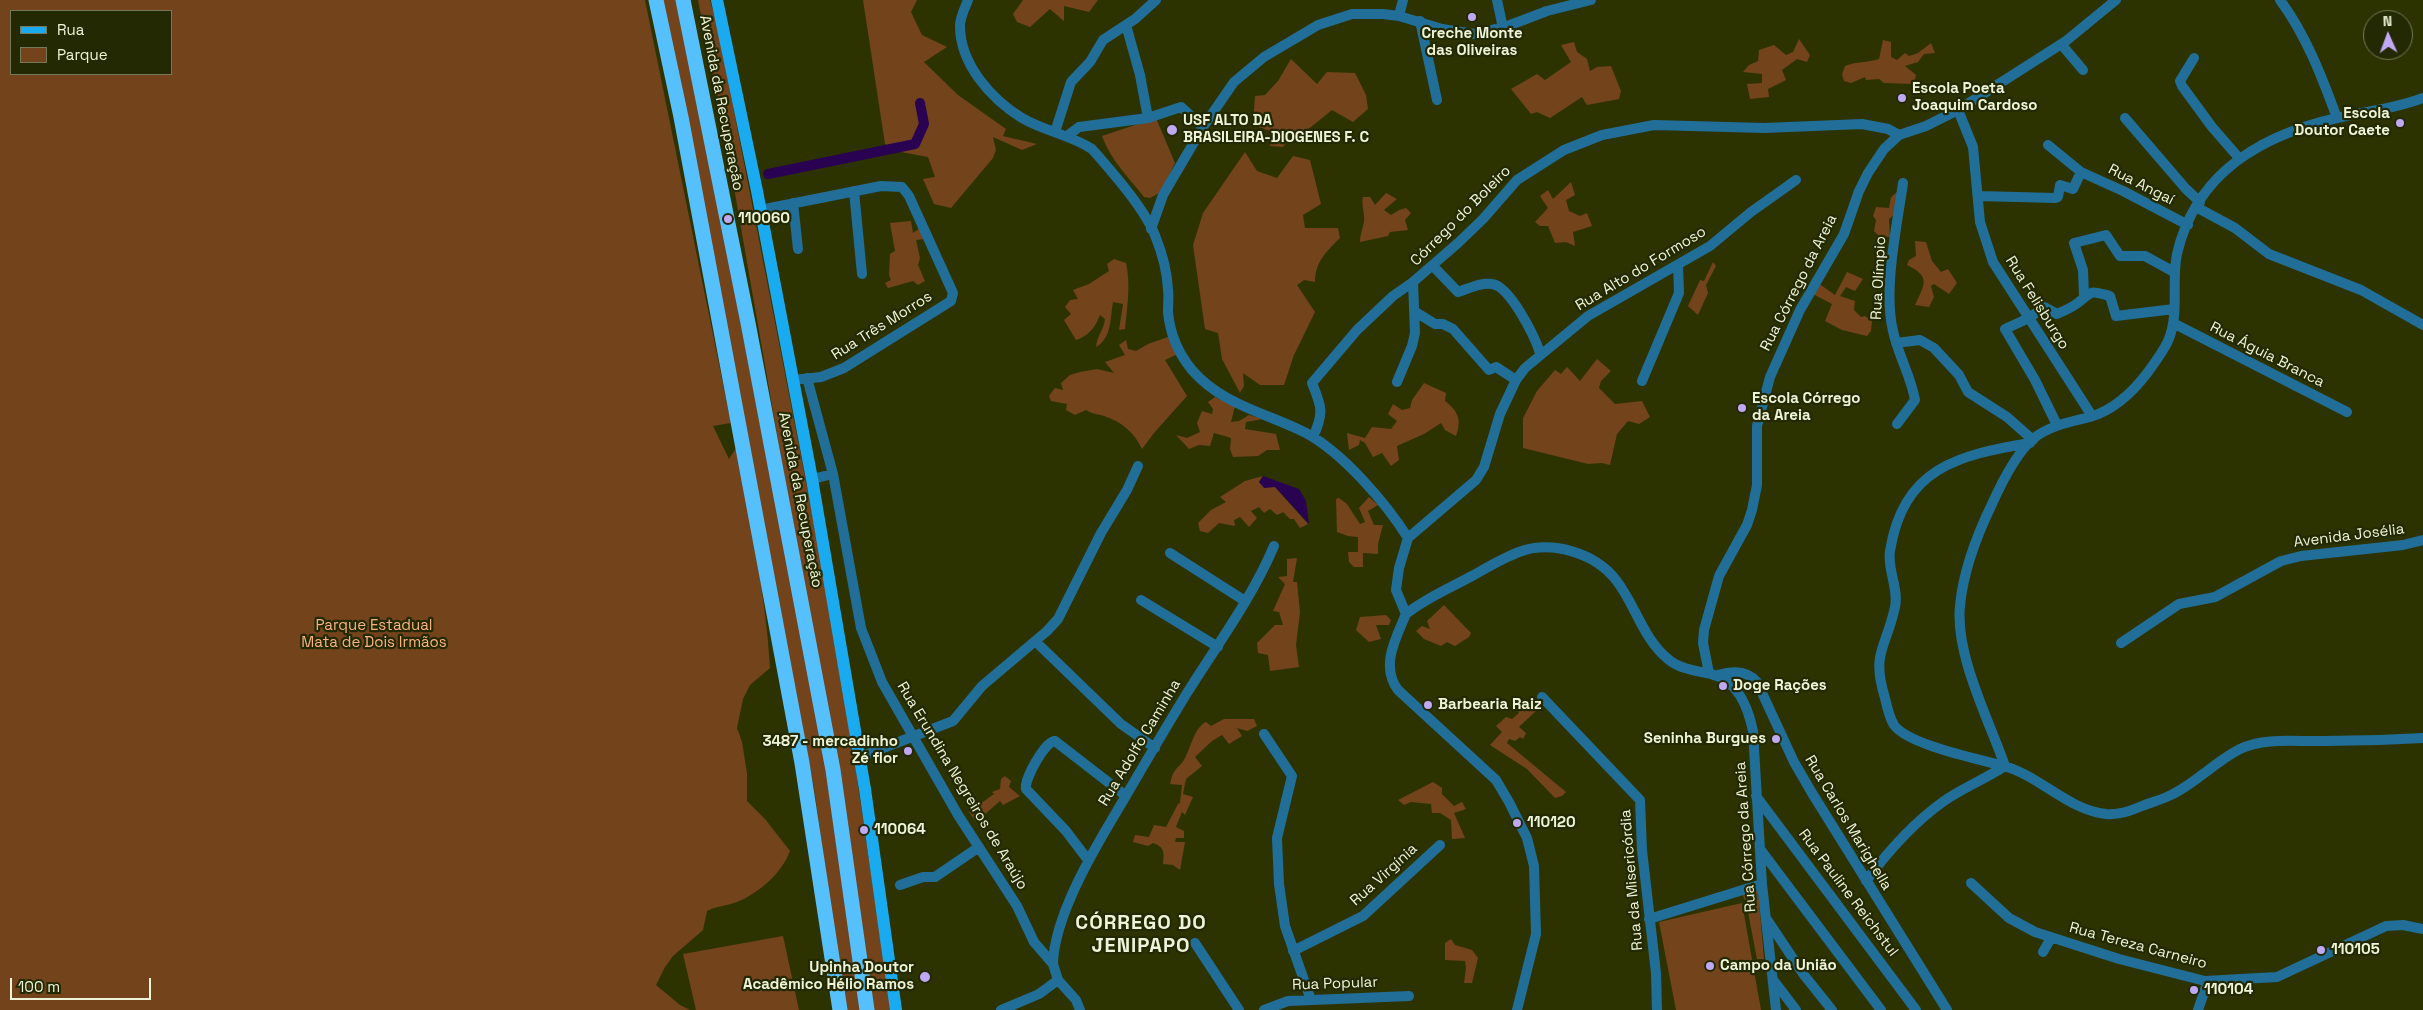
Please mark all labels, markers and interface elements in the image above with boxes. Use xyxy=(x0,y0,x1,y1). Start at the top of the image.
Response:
legend xyxy=(10,10,172,75)
north arrow xyxy=(2363,10,2413,60)
marker: Creche Monte das Oliveiras xyxy=(1466,11,1478,23)
text: N xyxy=(2382,12,2393,30)
street label: Avenida da Recuperação xyxy=(695,14,747,192)
text: Rua xyxy=(57,20,84,39)
place label: Creche Monte das Oliveiras xyxy=(1421,25,1523,60)
text: Parque xyxy=(57,45,108,64)
place label: Escola Poeta Joaquim Cardoso xyxy=(1912,80,2037,115)
marker: Escola Poeta Joaquim Cardoso xyxy=(1896,92,1908,104)
place label: Escola Doutor Caete xyxy=(2294,105,2390,140)
place label: USF ALTO DA BRASILEIRA-DIOGENES F. C xyxy=(1183,112,1369,147)
marker: Escola Doutor Caete xyxy=(2394,117,2406,129)
marker: USF ALTO DA BRASILEIRA-DIOGENES F. C xyxy=(1165,123,1179,137)
street label: Rua Angaí xyxy=(2105,161,2177,209)
street label: Córrego do Boleiro xyxy=(1407,162,1515,270)
place label: 110060 xyxy=(738,210,790,228)
street label: Rua Córrego da Areia xyxy=(1757,212,1841,354)
marker: 110060 xyxy=(722,213,734,225)
street label: Rua Alto do Formoso xyxy=(1572,223,1710,315)
street label: Rua Olímpio xyxy=(1868,236,1890,320)
street label: Rua Felisburgo xyxy=(2001,253,2073,353)
street label: Rua Três Morros xyxy=(828,288,936,364)
street label: Rua Águia Branca xyxy=(2207,318,2327,392)
place label: Escola Córrego da Areia xyxy=(1752,390,1860,425)
marker: Escola Córrego da Areia xyxy=(1736,402,1748,414)
street label: Avenida da Recuperação xyxy=(774,411,826,589)
street label: Avenida Josélia xyxy=(2293,520,2405,552)
park label: Parque Estadual Mata de Dois Irmãos xyxy=(301,617,447,652)
street label: Rua Adolfo Caminha xyxy=(1095,676,1185,810)
place label: Doge Rações xyxy=(1733,677,1827,695)
street label: Rua Erundina Negreiros de Araújo xyxy=(893,679,1031,893)
marker: Doge Rações xyxy=(1717,680,1729,692)
place label: Barbearia Raiz xyxy=(1438,696,1542,714)
marker: Barbearia Raiz xyxy=(1422,699,1434,711)
place label: Seninha Burgues xyxy=(1644,730,1766,748)
place label: 3487 - mercadinho Zé flor xyxy=(762,733,898,768)
marker: Seninha Burgues xyxy=(1770,733,1782,745)
marker: 3487 - mercadinho Zé flor xyxy=(902,745,914,757)
street label: Rua Carlos Marighella xyxy=(1801,752,1895,894)
street label: Rua Córrego da Areia xyxy=(1732,761,1760,913)
street label: Rua da Misericórdia xyxy=(1617,809,1647,951)
place label: 110120 xyxy=(1527,814,1576,832)
marker: 110120 xyxy=(1511,817,1523,829)
place label: 110064 xyxy=(874,821,926,839)
marker: 110064 xyxy=(858,824,870,836)
street label: Rua Pauline Reichstul xyxy=(1794,826,1902,960)
street label: Rua Virgínia xyxy=(1347,840,1421,910)
district label: CÓRREGO DO JENIPAPO xyxy=(1074,912,1208,959)
street label: Rua Tereza Carneiro xyxy=(2067,919,2209,973)
place label: 110105 xyxy=(2331,941,2380,959)
marker: 110105 xyxy=(2315,944,2327,956)
place label: Campo da União xyxy=(1720,957,1837,975)
place label: Upinha Doutor Acadêmico Hélio Ramos xyxy=(743,959,914,994)
marker: Campo da União xyxy=(1704,960,1716,972)
scale bar xyxy=(12,968,154,1000)
marker: Upinha Doutor Acadêmico Hélio Ramos xyxy=(918,970,932,984)
street label: Rua Popular xyxy=(1292,974,1378,994)
text: 100 m xyxy=(18,977,60,996)
place label: 110104 xyxy=(2204,981,2253,999)
marker: 110104 xyxy=(2188,984,2200,996)

